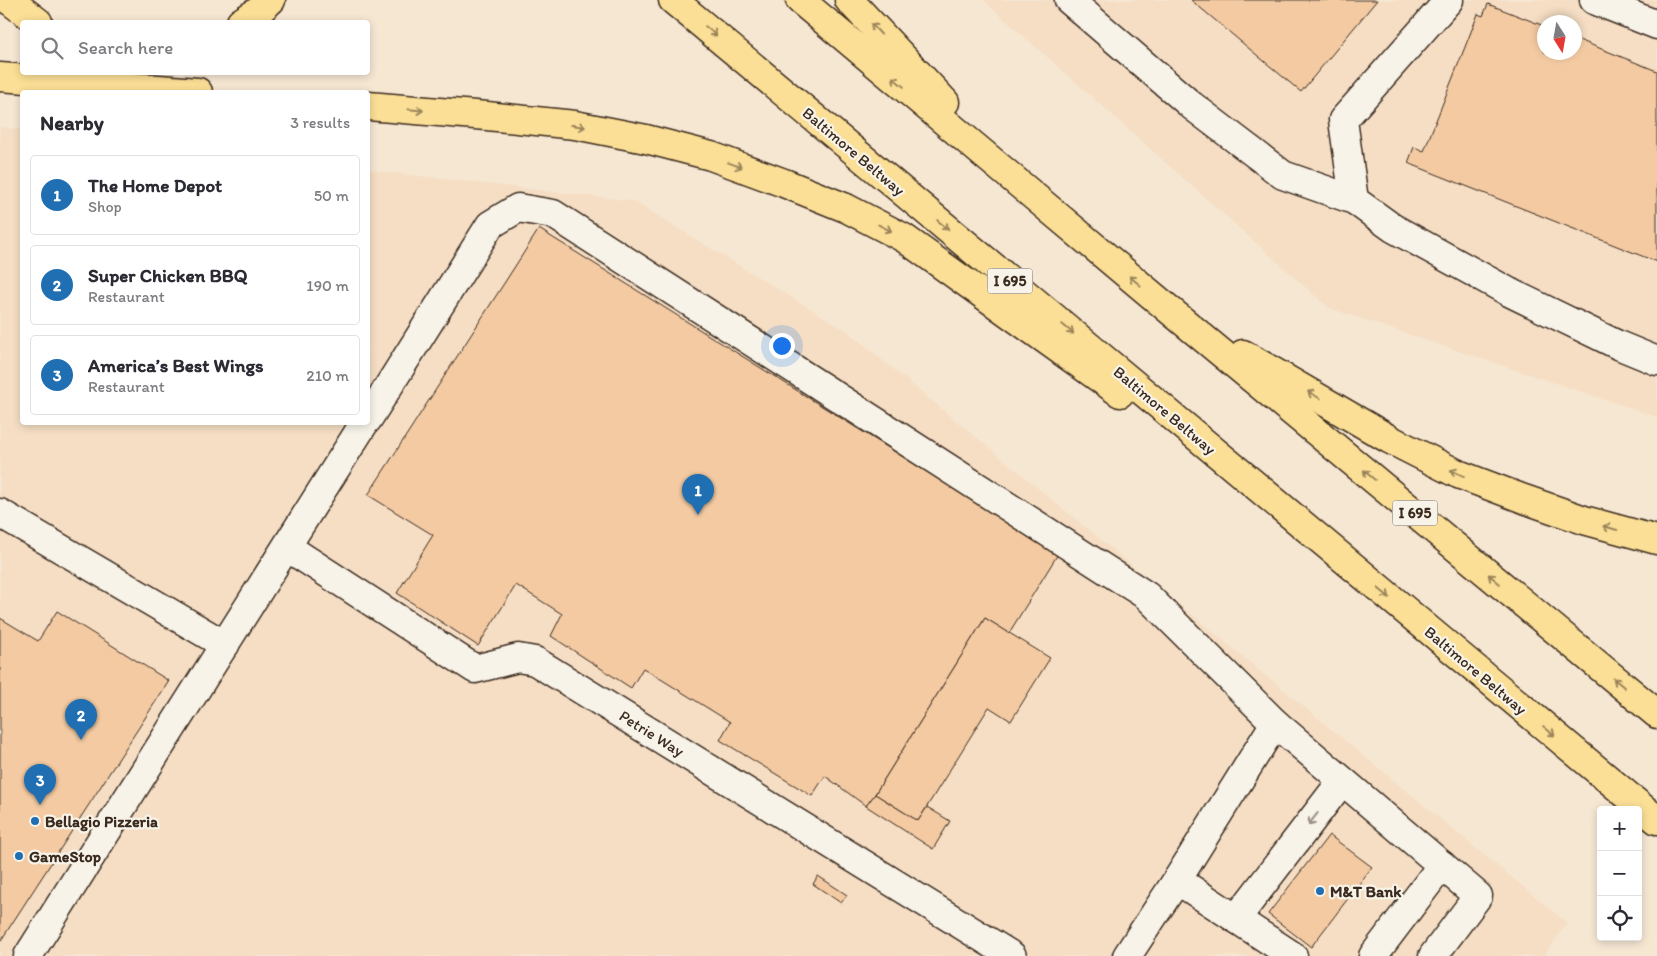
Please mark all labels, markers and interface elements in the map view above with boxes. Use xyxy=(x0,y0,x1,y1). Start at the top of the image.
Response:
north arrow xyxy=(1537,15,1582,60)
search box xyxy=(20,20,370,75)
one-way arrow xyxy=(870,23,882,36)
one-way arrow xyxy=(704,26,717,37)
icon: search xyxy=(38,34,66,62)
text: Search here xyxy=(78,36,173,59)
one-way arrow xyxy=(892,77,905,88)
street label: Baltimore Beltway xyxy=(799,103,909,200)
one-way arrow xyxy=(408,105,424,115)
text: Nearby xyxy=(40,110,104,135)
text: 3 results xyxy=(290,113,350,132)
one-way arrow xyxy=(569,121,585,131)
one-way arrow xyxy=(727,161,742,170)
text: The Home Depot xyxy=(88,174,222,197)
text: 1 xyxy=(53,186,61,205)
text: 50 m xyxy=(314,186,349,205)
text: Shop xyxy=(88,197,122,216)
one-way arrow xyxy=(937,219,950,230)
one-way arrow xyxy=(877,224,892,233)
text: Super Chicken BBQ xyxy=(88,264,248,287)
road number: I 695 xyxy=(988,268,1032,294)
one-way arrow xyxy=(1129,275,1142,286)
text: 2 xyxy=(53,276,61,295)
text: 190 m xyxy=(306,276,349,295)
text: Restaurant xyxy=(88,287,165,306)
one-way arrow xyxy=(1061,323,1074,334)
your location xyxy=(769,333,795,359)
text: America’s Best Wings xyxy=(88,354,264,377)
street label: Baltimore Beltway xyxy=(1110,362,1220,459)
text: 3 xyxy=(53,366,61,385)
text: 210 m xyxy=(306,366,349,385)
text: Restaurant xyxy=(88,377,165,396)
one-way arrow xyxy=(1308,390,1322,400)
one-way arrow xyxy=(1450,467,1465,477)
one-way arrow xyxy=(1363,470,1376,481)
pin: 1 xyxy=(682,474,714,515)
road number: I 695 xyxy=(1392,500,1438,526)
one-way arrow xyxy=(1602,522,1618,532)
one-way arrow xyxy=(1488,573,1501,585)
one-way arrow xyxy=(1377,588,1390,599)
street label: Baltimore Beltway xyxy=(1421,622,1531,719)
one-way arrow xyxy=(1613,677,1626,688)
pin: 2 xyxy=(65,699,97,740)
street label: Petrie Way xyxy=(616,706,688,761)
one-way arrow xyxy=(1543,725,1556,736)
pin: 3 xyxy=(24,764,56,805)
map controls xyxy=(1597,806,1642,941)
button: + xyxy=(1597,806,1642,851)
place label: Bellagio Pizzeria xyxy=(45,812,158,832)
one-way arrow xyxy=(1307,812,1318,825)
marker: Bellagio Pizzeria xyxy=(29,815,41,827)
place label: GameStop xyxy=(29,847,102,867)
marker: GameStop xyxy=(13,850,25,862)
button: − xyxy=(1597,851,1642,896)
place label: M&T Bank xyxy=(1330,882,1402,901)
marker: M&T Bank xyxy=(1314,885,1326,897)
button: locate xyxy=(1597,896,1642,941)

